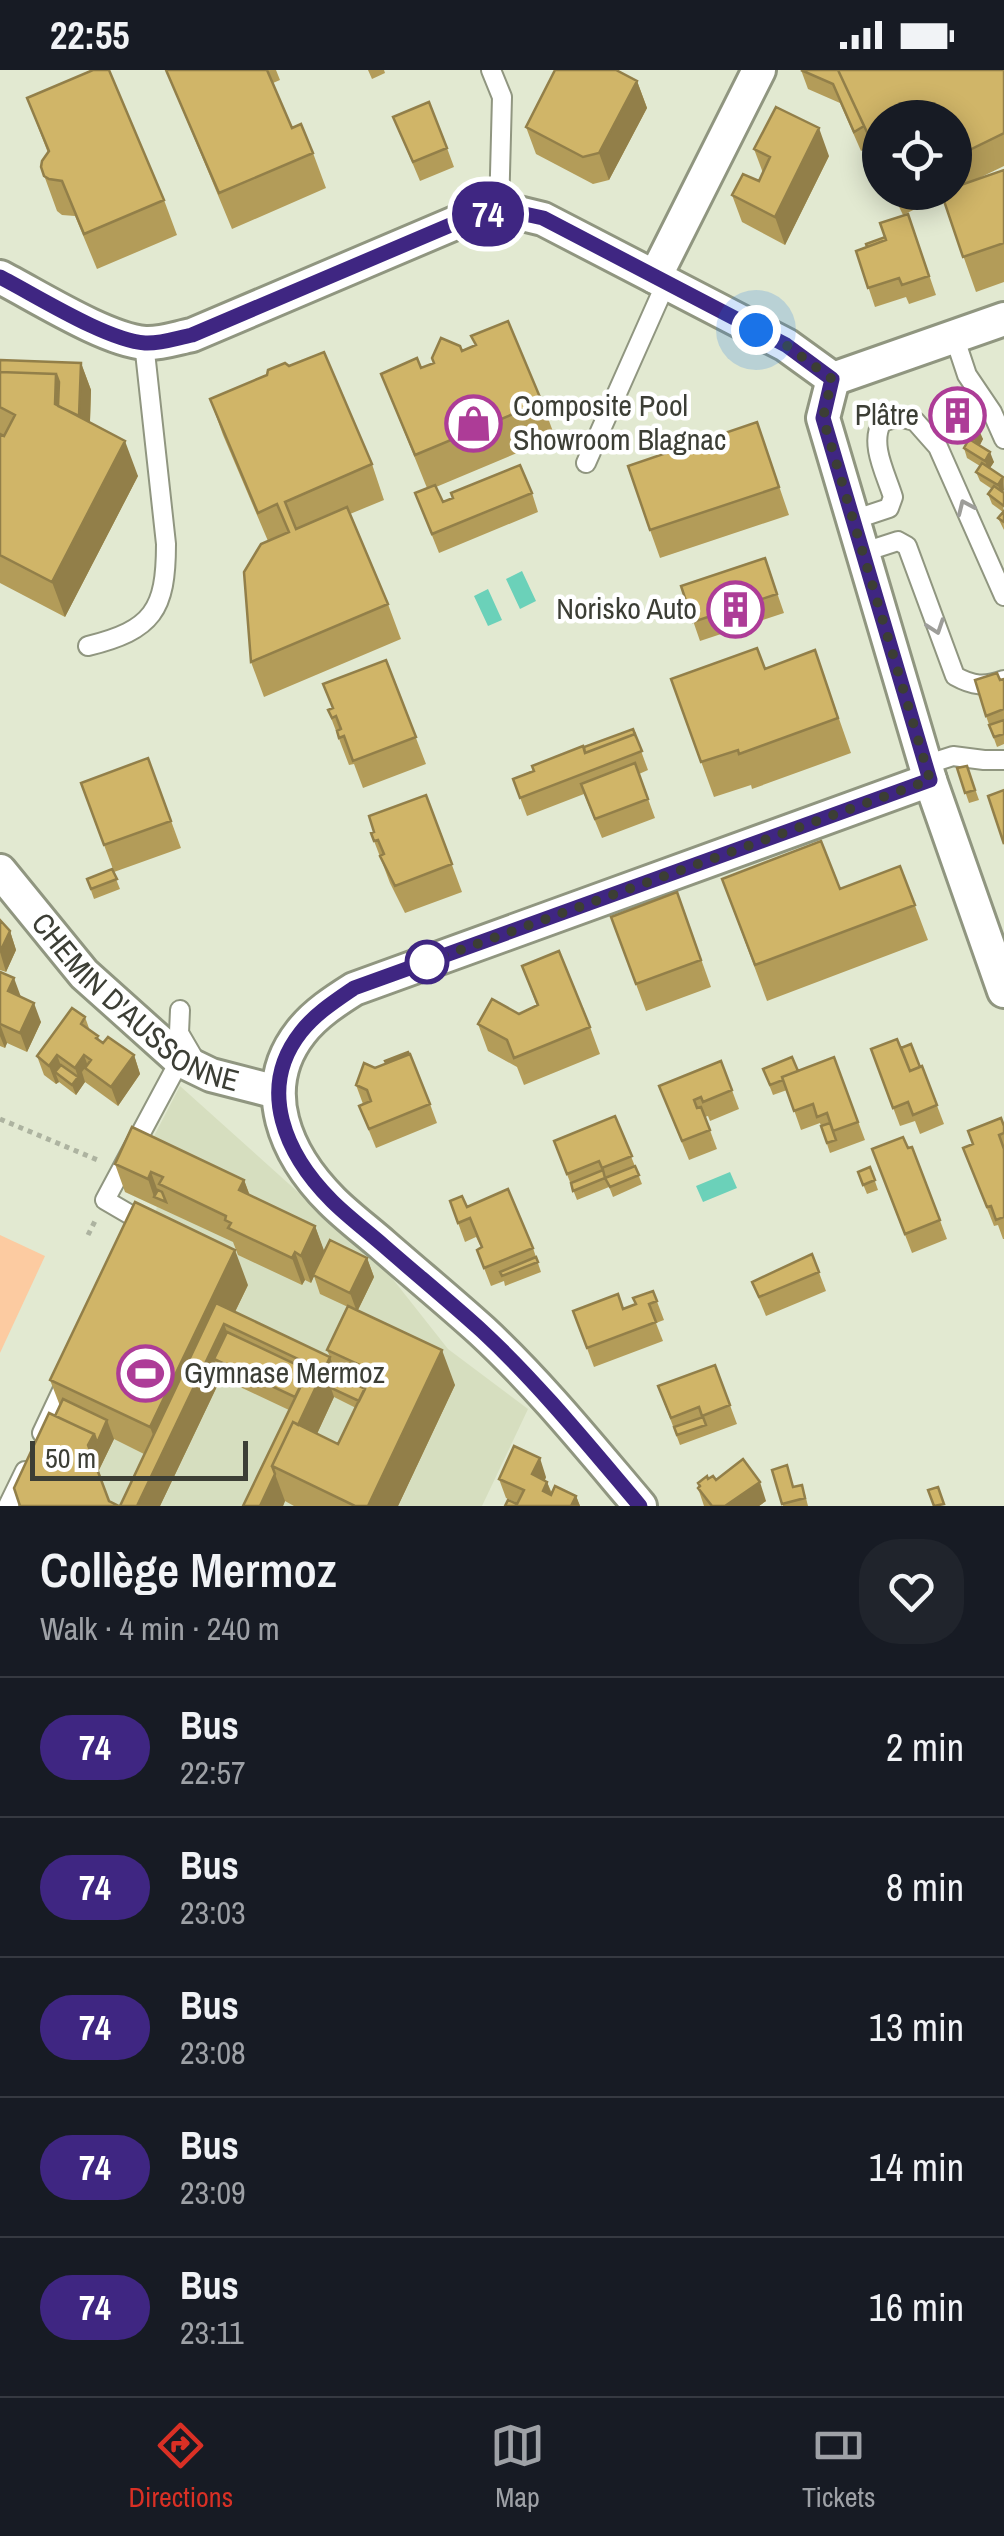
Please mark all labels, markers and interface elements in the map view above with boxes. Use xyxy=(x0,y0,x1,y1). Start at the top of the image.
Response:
text: 22:55 xyxy=(50,10,130,61)
map controls xyxy=(862,100,972,210)
button: locate xyxy=(862,100,972,210)
line badge: 74 xyxy=(443,182,533,246)
text: 74 xyxy=(472,191,504,238)
your location xyxy=(731,305,781,355)
place label: Composite Pool Showroom Blagnac xyxy=(513,385,726,459)
building icon: Plâtre xyxy=(928,385,988,445)
shop icon: Composite Pool Showroom Blagnac xyxy=(444,393,504,453)
place label: Plâtre xyxy=(855,394,919,434)
one-way arrow xyxy=(957,499,977,517)
building icon: Norisko Auto xyxy=(706,579,766,639)
place label: Norisko Auto xyxy=(556,588,697,628)
one-way arrow xyxy=(924,617,945,634)
street label: CHEMIN D'AUSSONNE xyxy=(23,904,243,1100)
unlabelled marker xyxy=(406,941,448,983)
sports icon: Gymnase Mermoz xyxy=(115,1343,175,1403)
place label: Gymnase Mermoz xyxy=(184,1352,385,1392)
scale bar xyxy=(30,1436,248,1480)
text: 50 m xyxy=(45,1439,96,1477)
text: Collège Mermoz xyxy=(40,1537,337,1602)
button: heart xyxy=(859,1539,964,1644)
text: Walk · 4 min · 240 m xyxy=(40,1607,280,1650)
text: Bus xyxy=(180,1700,239,1751)
text: 2 min xyxy=(886,1722,964,1773)
text: 74 xyxy=(79,1724,111,1771)
text: 22:57 xyxy=(180,1751,246,1794)
text: Bus xyxy=(180,1840,239,1891)
text: 8 min xyxy=(886,1862,964,1913)
text: 74 xyxy=(79,1864,111,1911)
text: 23:03 xyxy=(180,1891,246,1934)
text: Bus xyxy=(180,1980,239,2031)
text: 13 min xyxy=(869,2002,964,2053)
text: 74 xyxy=(79,2004,111,2051)
text: 23:08 xyxy=(180,2031,246,2074)
text: Bus xyxy=(180,2120,239,2171)
text: 14 min xyxy=(869,2142,964,2193)
text: 74 xyxy=(79,2144,111,2191)
text: 23:09 xyxy=(180,2171,246,2214)
text: Bus xyxy=(180,2260,239,2311)
text: 16 min xyxy=(869,2282,964,2333)
text: 74 xyxy=(79,2284,111,2331)
text: 23:11 xyxy=(180,2311,244,2354)
tab: Directions xyxy=(128,2418,233,2516)
tab: Map xyxy=(490,2418,545,2516)
tab: Tickets xyxy=(802,2418,876,2516)

